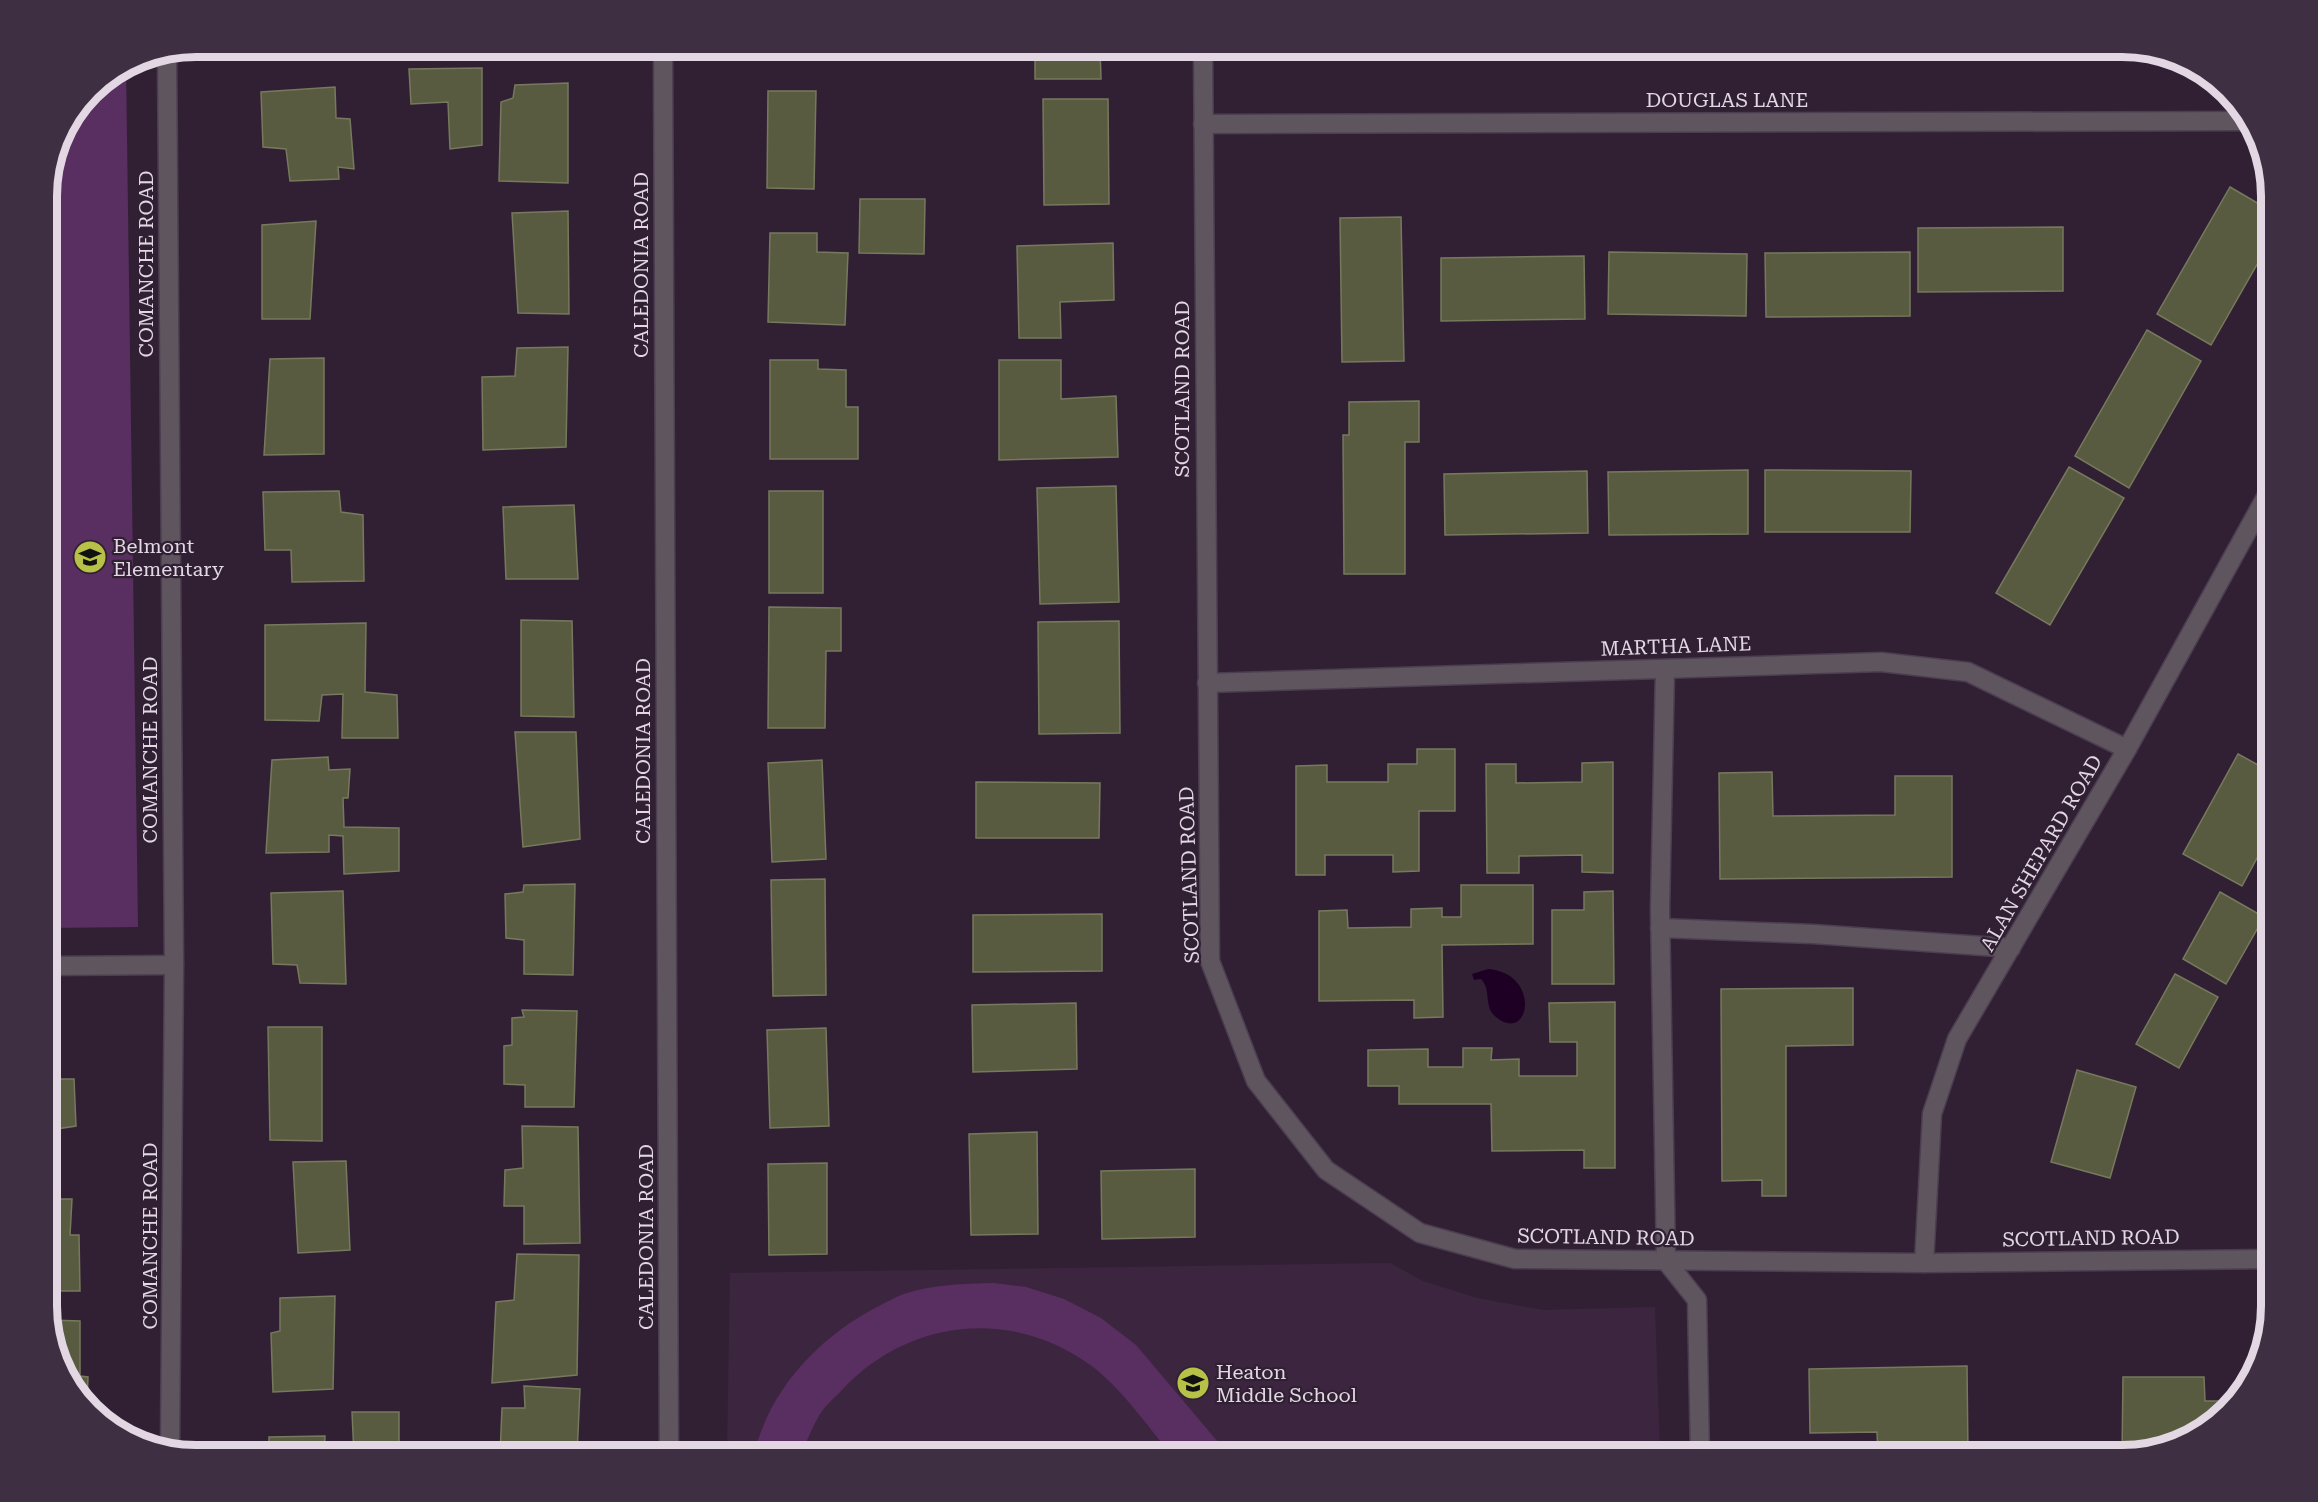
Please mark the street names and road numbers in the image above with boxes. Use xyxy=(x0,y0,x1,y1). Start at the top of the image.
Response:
street label: DOUGLAS LANE xyxy=(1646,88,1808,112)
street label: COMANCHE ROAD xyxy=(134,171,158,357)
street label: CALEDONIA ROAD xyxy=(629,172,653,358)
street label: SCOTLAND ROAD xyxy=(1170,300,1194,478)
street label: MARTHA LANE xyxy=(1600,631,1752,661)
street label: COMANCHE ROAD xyxy=(138,657,162,843)
street label: CALEDONIA ROAD xyxy=(631,658,655,844)
street label: ALAN SHEPARD ROAD xyxy=(1975,751,2107,955)
street label: SCOTLAND ROAD xyxy=(1174,786,1204,964)
street label: COMANCHE ROAD xyxy=(138,1143,162,1329)
street label: CALEDONIA ROAD xyxy=(634,1144,658,1330)
street label: SCOTLAND ROAD xyxy=(1517,1223,1695,1251)
street label: SCOTLAND ROAD xyxy=(2002,1224,2180,1252)

